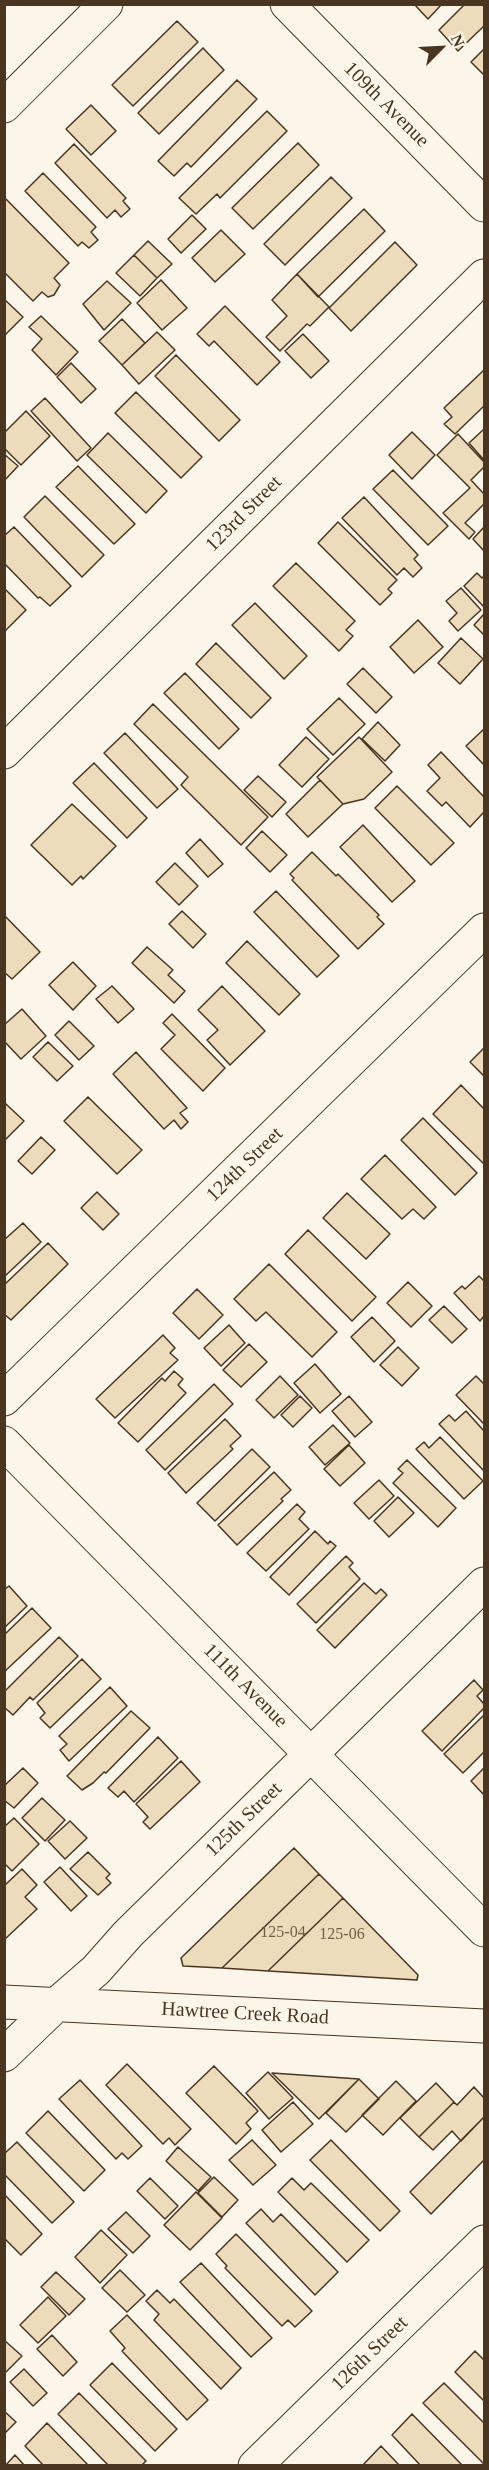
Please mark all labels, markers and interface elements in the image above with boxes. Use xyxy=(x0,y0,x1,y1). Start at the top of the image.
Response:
north arrow xyxy=(411,18,471,78)
text: N xyxy=(448,32,468,49)
street label: 109th Avenue xyxy=(338,57,434,153)
street label: 123rd Street xyxy=(201,471,287,557)
street label: 124th Street xyxy=(202,1123,288,1207)
street label: 111th Avenue xyxy=(198,1639,292,1733)
street label: 125th Street xyxy=(201,1778,287,1862)
house number: 125-04 xyxy=(260,1923,306,1943)
house number: 125-06 xyxy=(319,1925,365,1945)
street label: Hawtree Creek Road xyxy=(161,1998,329,2030)
street label: 126th Street xyxy=(327,2312,413,2396)

